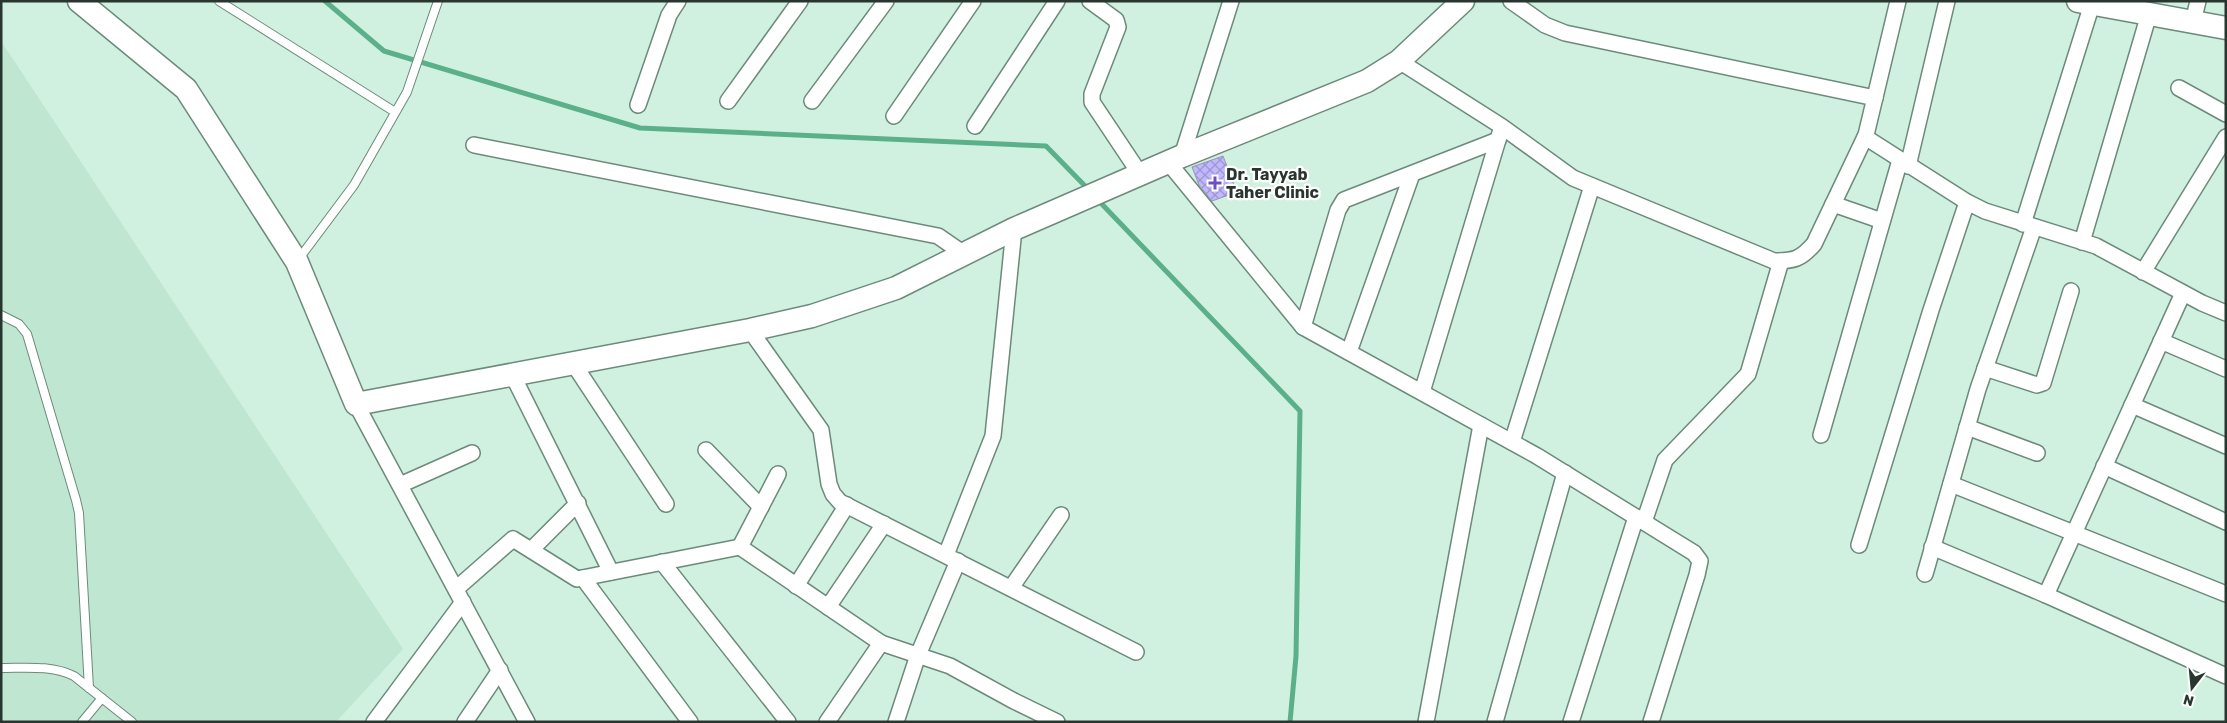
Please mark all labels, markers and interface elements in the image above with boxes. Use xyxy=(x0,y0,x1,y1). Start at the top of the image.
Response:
place label: Dr. Tayyab Taher Clinic xyxy=(1226,165,1319,202)
marker: Dr. Tayyab Taher Clinic xyxy=(1208,176,1222,190)
north arrow xyxy=(2167,663,2217,713)
text: N xyxy=(2181,690,2196,710)

